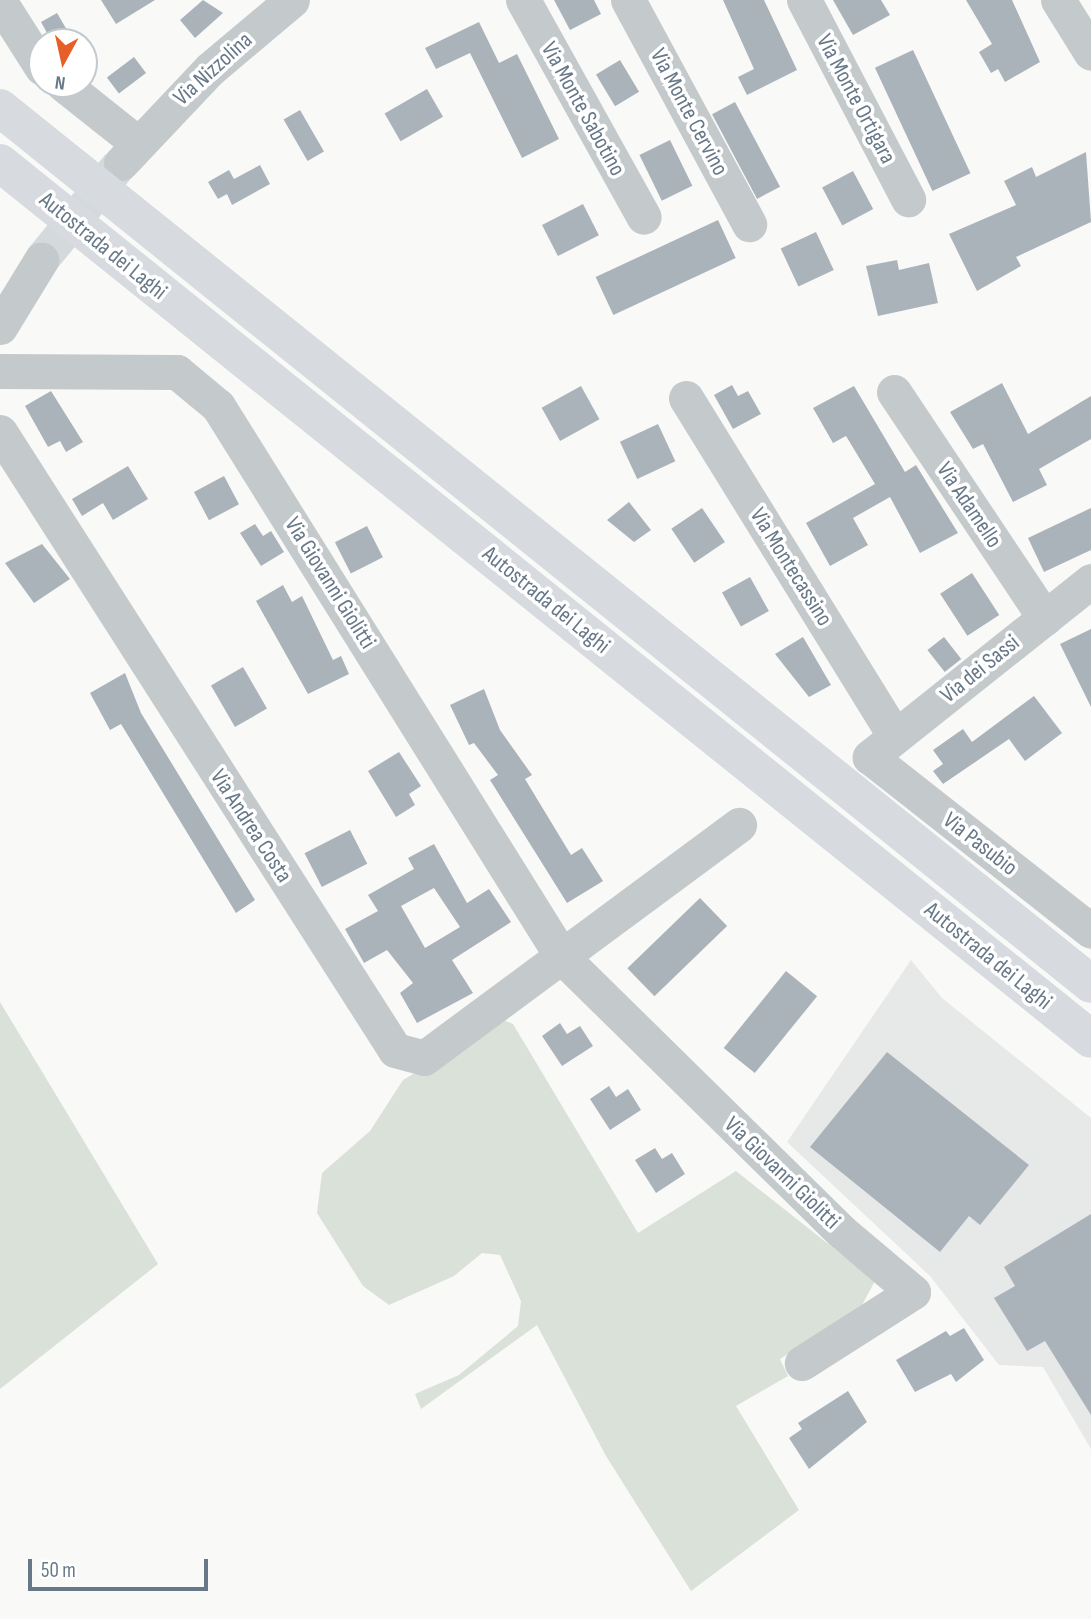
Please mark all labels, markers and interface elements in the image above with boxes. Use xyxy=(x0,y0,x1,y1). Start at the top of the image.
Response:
street label: Via Nizzolina xyxy=(168,26,258,112)
north arrow xyxy=(28,28,98,98)
street label: Via Monte Ortigara xyxy=(810,30,902,168)
street label: Via Monte Sabotino xyxy=(535,37,631,181)
street label: Via Monte Cervino xyxy=(644,44,734,180)
text: N xyxy=(54,70,67,94)
street label: Autostrada dei Laghi xyxy=(34,186,172,306)
street label: Via Adamello xyxy=(930,457,1008,553)
street label: Via Montecassino xyxy=(744,503,838,631)
street label: Via Giovanni Giolitti xyxy=(279,512,381,654)
street label: Autostrada dei Laghi xyxy=(477,540,615,660)
street label: Via dei Sassi xyxy=(935,629,1025,709)
street label: Via Andrea Costa xyxy=(204,764,298,888)
street label: Via Pasubio xyxy=(937,806,1023,882)
street label: Autostrada dei Laghi xyxy=(919,896,1057,1016)
street label: Via Giovanni Giolitti xyxy=(718,1111,846,1235)
scale bar xyxy=(32,1546,212,1590)
text: 50 m xyxy=(41,1558,76,1583)

